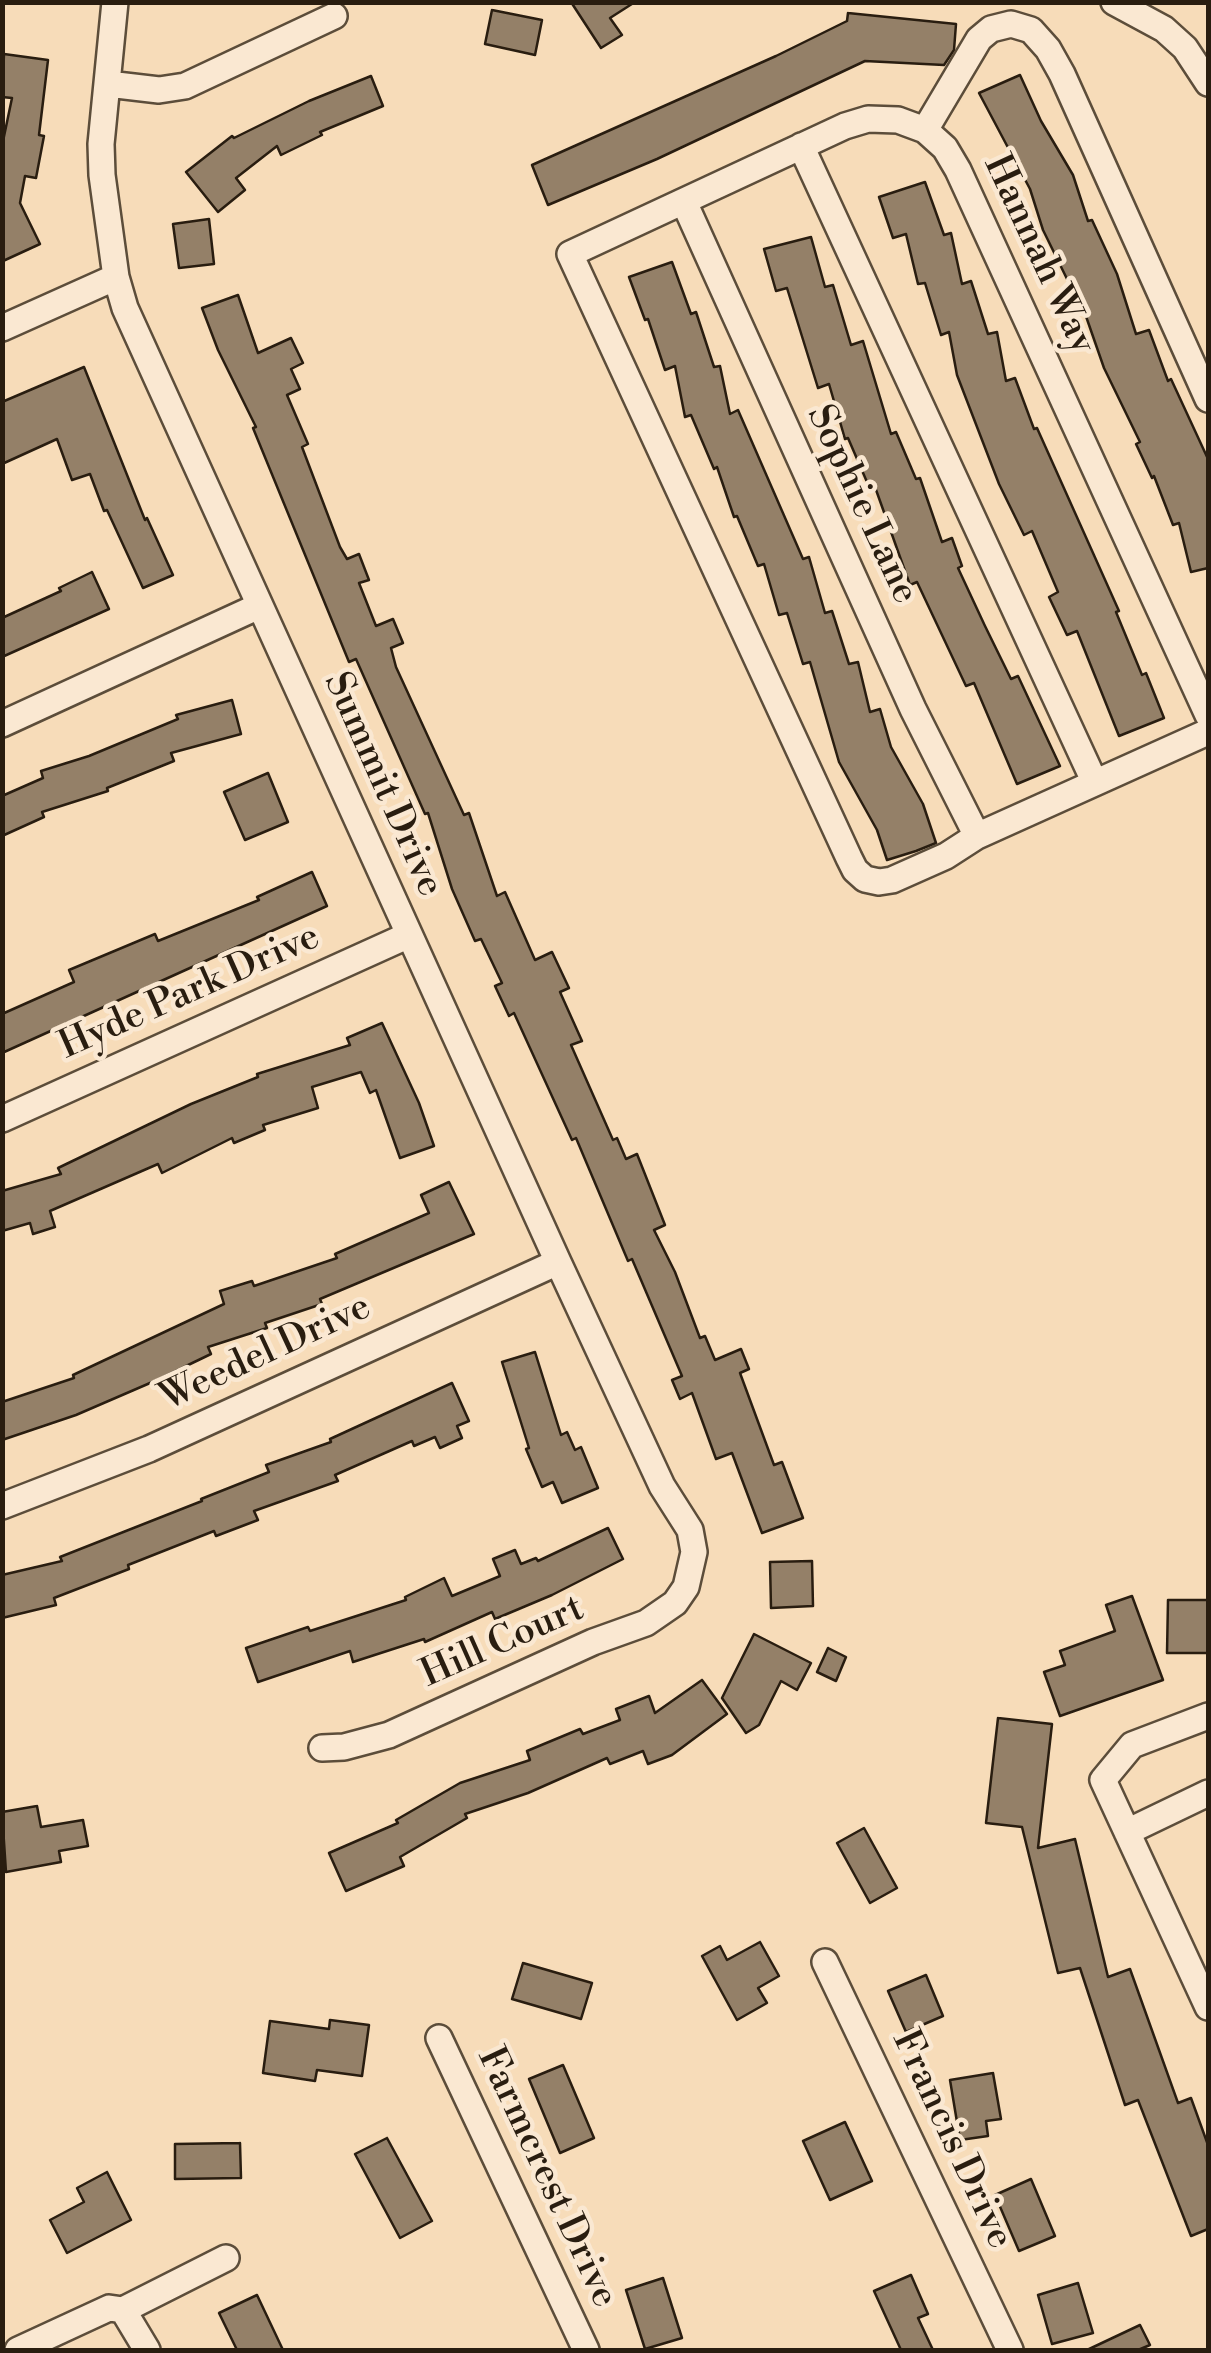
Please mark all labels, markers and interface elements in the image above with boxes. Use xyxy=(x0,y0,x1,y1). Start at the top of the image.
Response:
street label: Hannah Way xyxy=(972,148,1104,362)
street label: Sophie Lane xyxy=(795,399,927,611)
street label: Summit Drive xyxy=(312,666,452,904)
street label: Hyde Park Drive xyxy=(53,915,327,1071)
street label: Weedel Drive xyxy=(153,1285,379,1423)
street label: Hill Court xyxy=(415,1587,591,1699)
street label: Francis Drive xyxy=(881,2024,1021,2256)
street label: Farmcrest Drive xyxy=(466,2041,626,2315)

